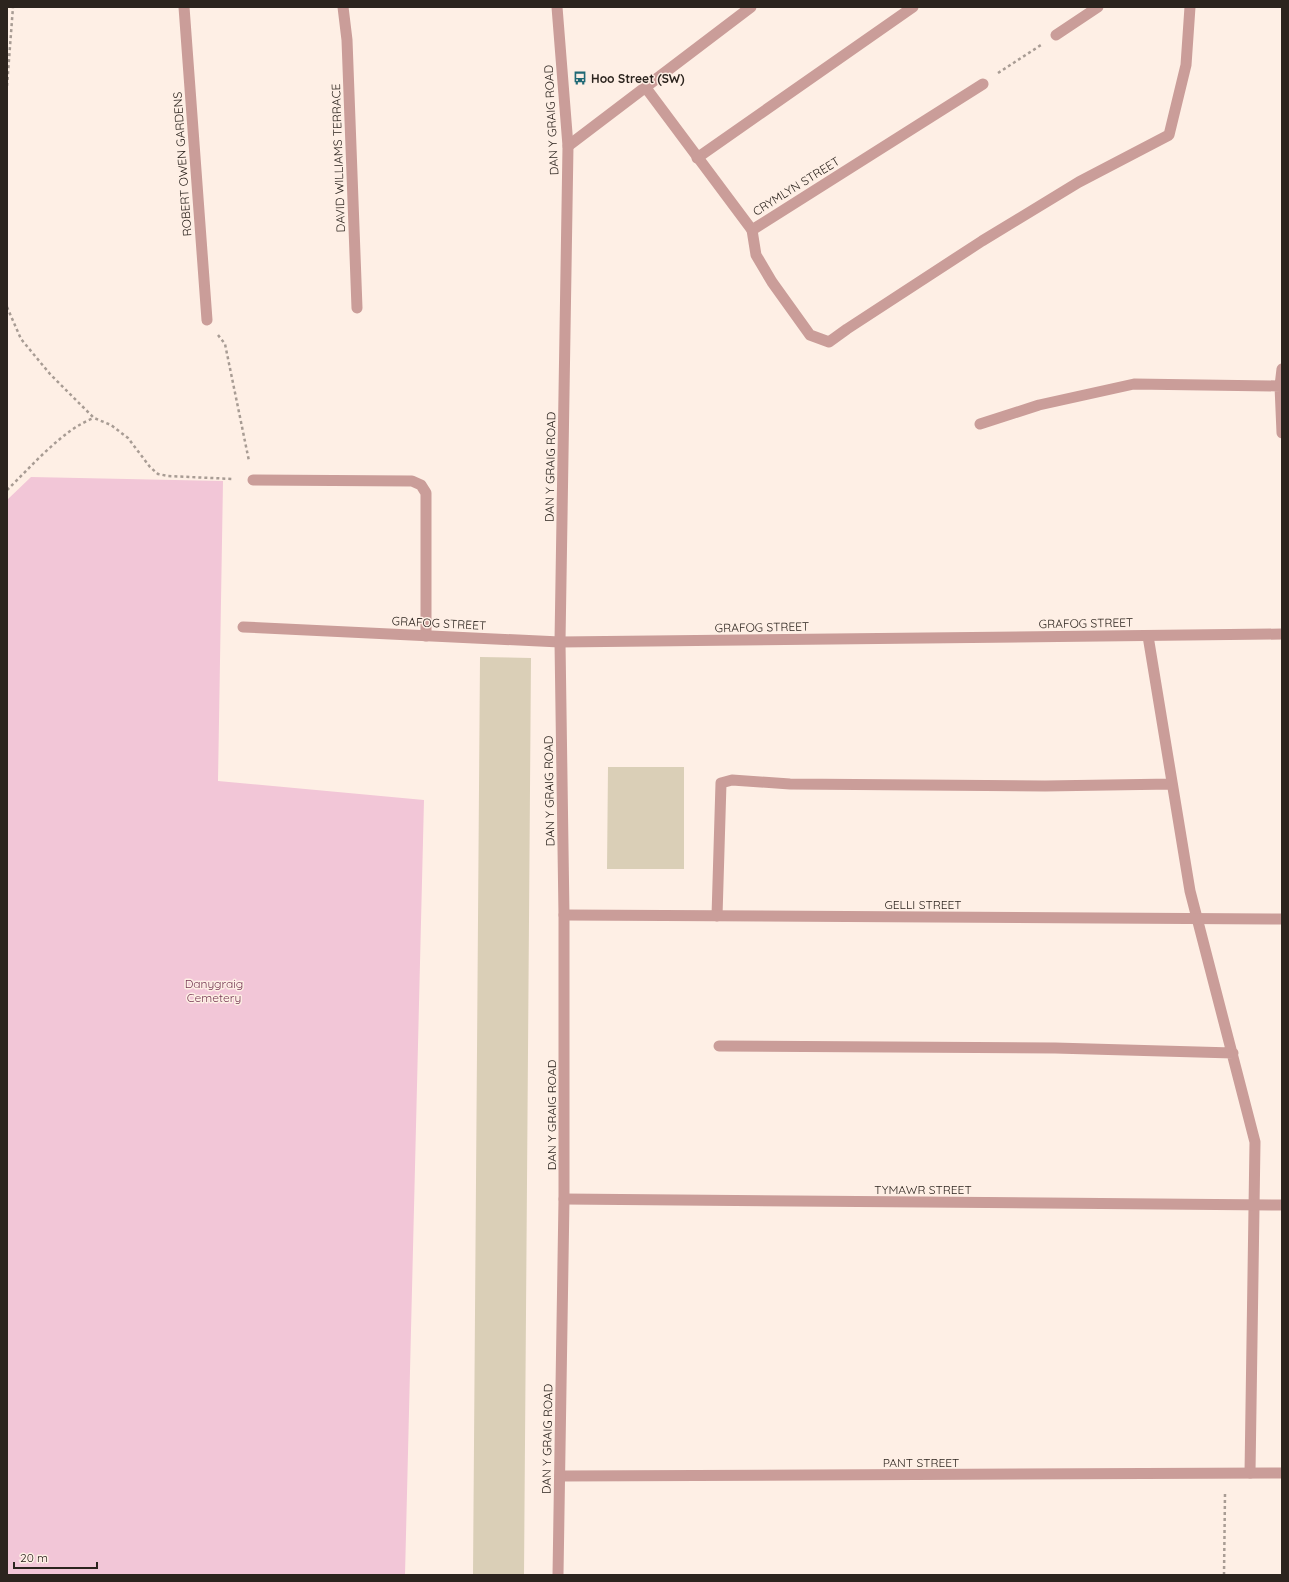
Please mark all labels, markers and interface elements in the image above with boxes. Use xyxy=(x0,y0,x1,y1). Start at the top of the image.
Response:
street label: DAN Y GRAIG ROAD xyxy=(541,64,561,176)
bus stop icon: Hoo Street (SW) xyxy=(572,70,588,86)
place label: Hoo Street (SW) xyxy=(591,71,684,86)
street label: DAVID WILLIAMS TERRACE xyxy=(328,83,348,233)
street label: ROBERT OWEN GARDENS xyxy=(169,91,195,237)
street label: CRYMLYN STREET xyxy=(750,153,842,219)
street label: DAN Y GRAIG ROAD xyxy=(542,411,558,522)
street label: GRAFOG STREET xyxy=(391,613,487,633)
street label: GRAFOG STREET xyxy=(1039,615,1133,631)
street label: GRAFOG STREET xyxy=(715,619,809,635)
street label: DAN Y GRAIG ROAD xyxy=(541,735,557,846)
street label: GELLI STREET xyxy=(884,897,962,912)
park label: Danygraig Cemetery xyxy=(185,976,243,1005)
street label: DAN Y GRAIG ROAD xyxy=(544,1059,559,1170)
street label: TYMAWR STREET xyxy=(874,1182,972,1197)
street label: DAN Y GRAIG ROAD xyxy=(539,1383,555,1494)
street label: PANT STREET xyxy=(883,1455,959,1470)
scale bar xyxy=(14,1544,97,1570)
text: 20 m xyxy=(20,1550,48,1565)

